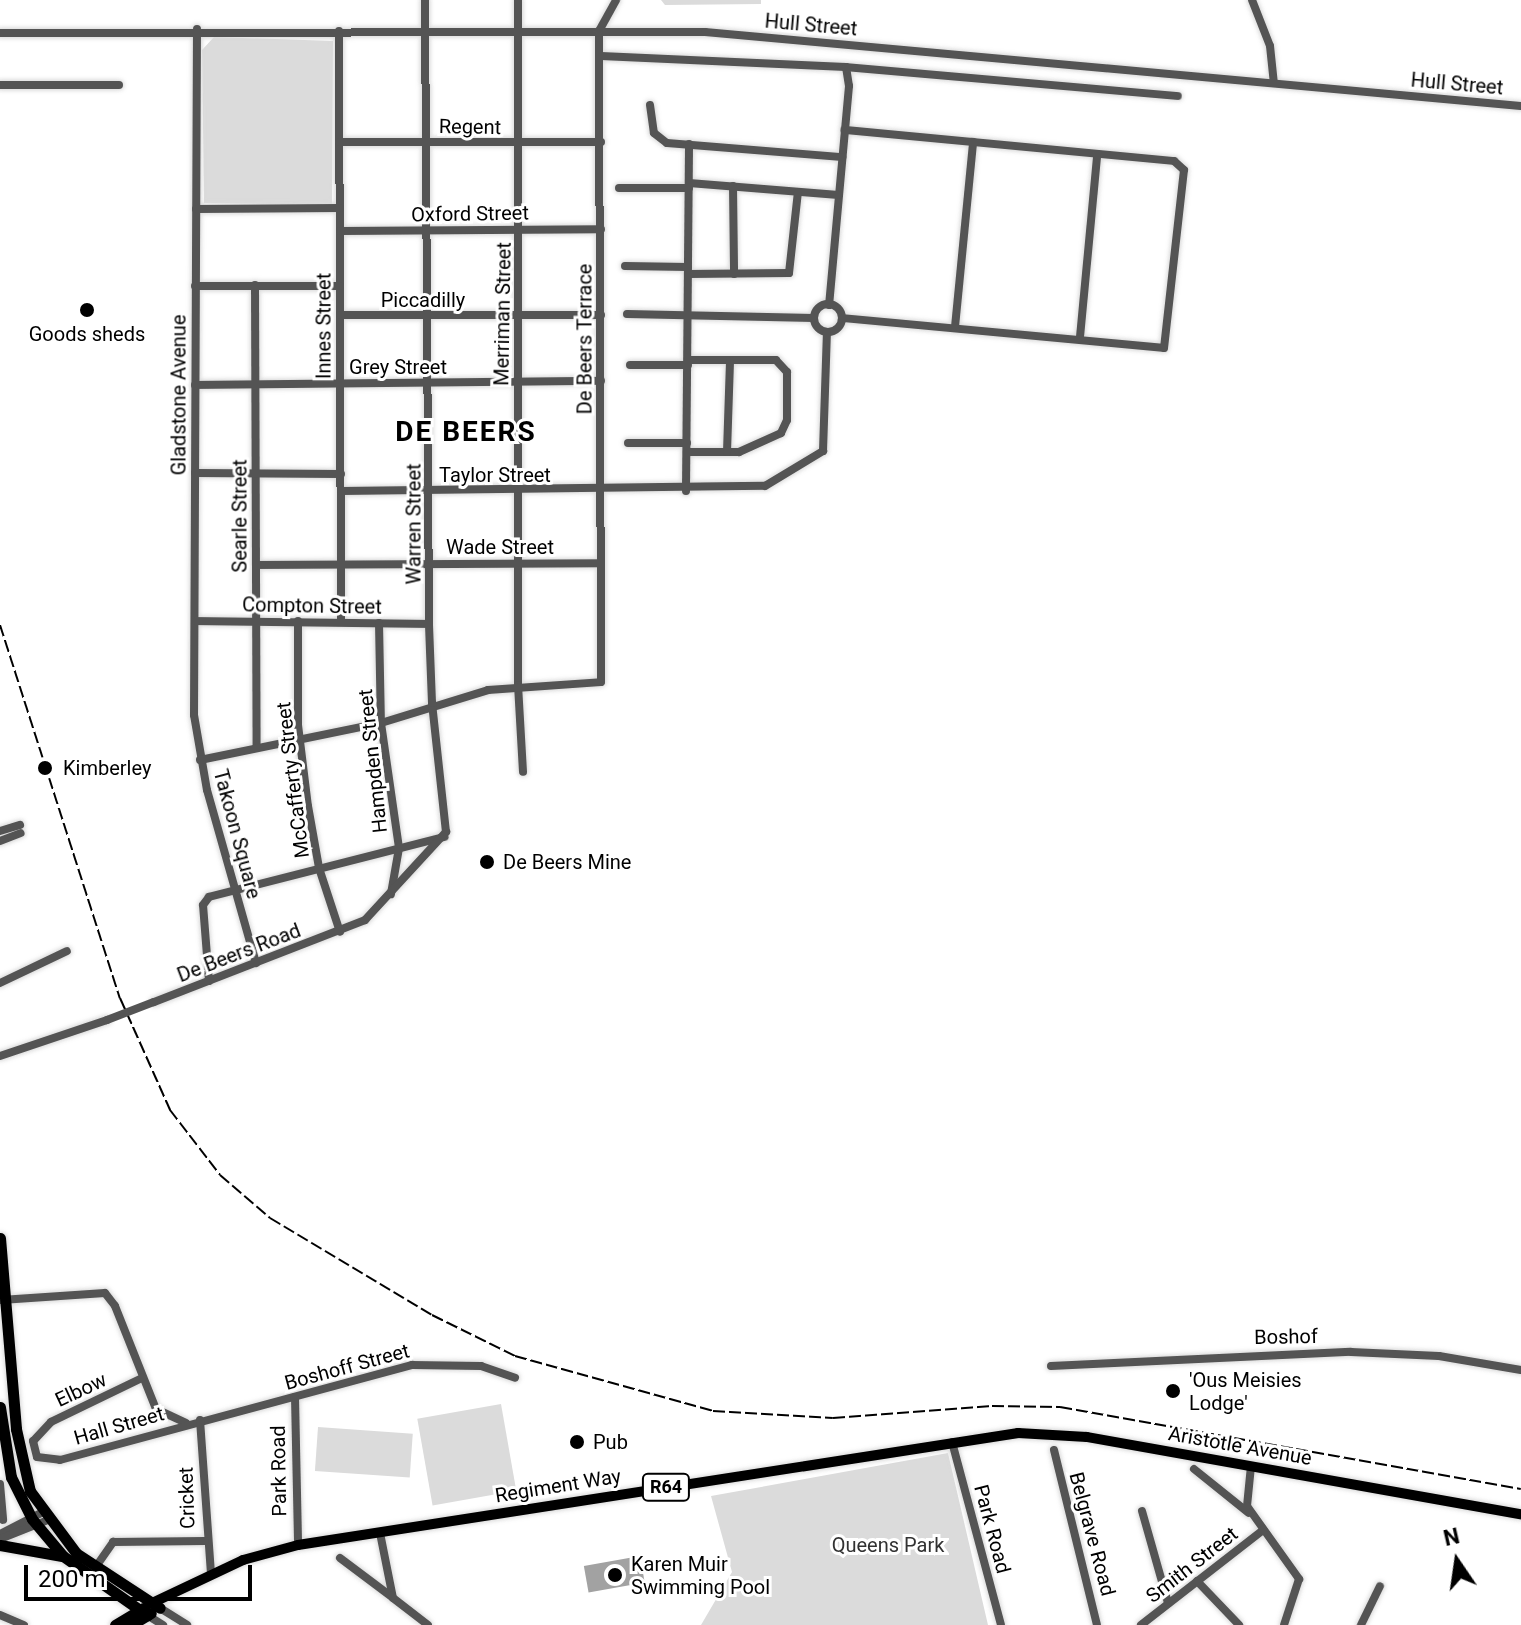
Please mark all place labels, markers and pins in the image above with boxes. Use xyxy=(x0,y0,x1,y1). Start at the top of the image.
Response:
marker: Goods sheds xyxy=(78,301,96,319)
place label: Goods sheds xyxy=(29,322,145,346)
place label: Kimberley xyxy=(63,756,151,780)
marker: Kimberley xyxy=(34,757,56,779)
place label: De Beers Mine xyxy=(503,850,631,874)
marker: De Beers Mine xyxy=(478,853,496,871)
place label: 'Ous Meisies Lodge' xyxy=(1189,1368,1302,1415)
marker: 'Ous Meisies Lodge' xyxy=(1164,1382,1182,1400)
place label: Pub xyxy=(593,1430,628,1454)
marker: Pub xyxy=(568,1433,586,1451)
place label: Karen Muir Swimming Pool xyxy=(631,1552,770,1599)
marker: Karen Muir Swimming Pool xyxy=(606,1566,624,1584)

